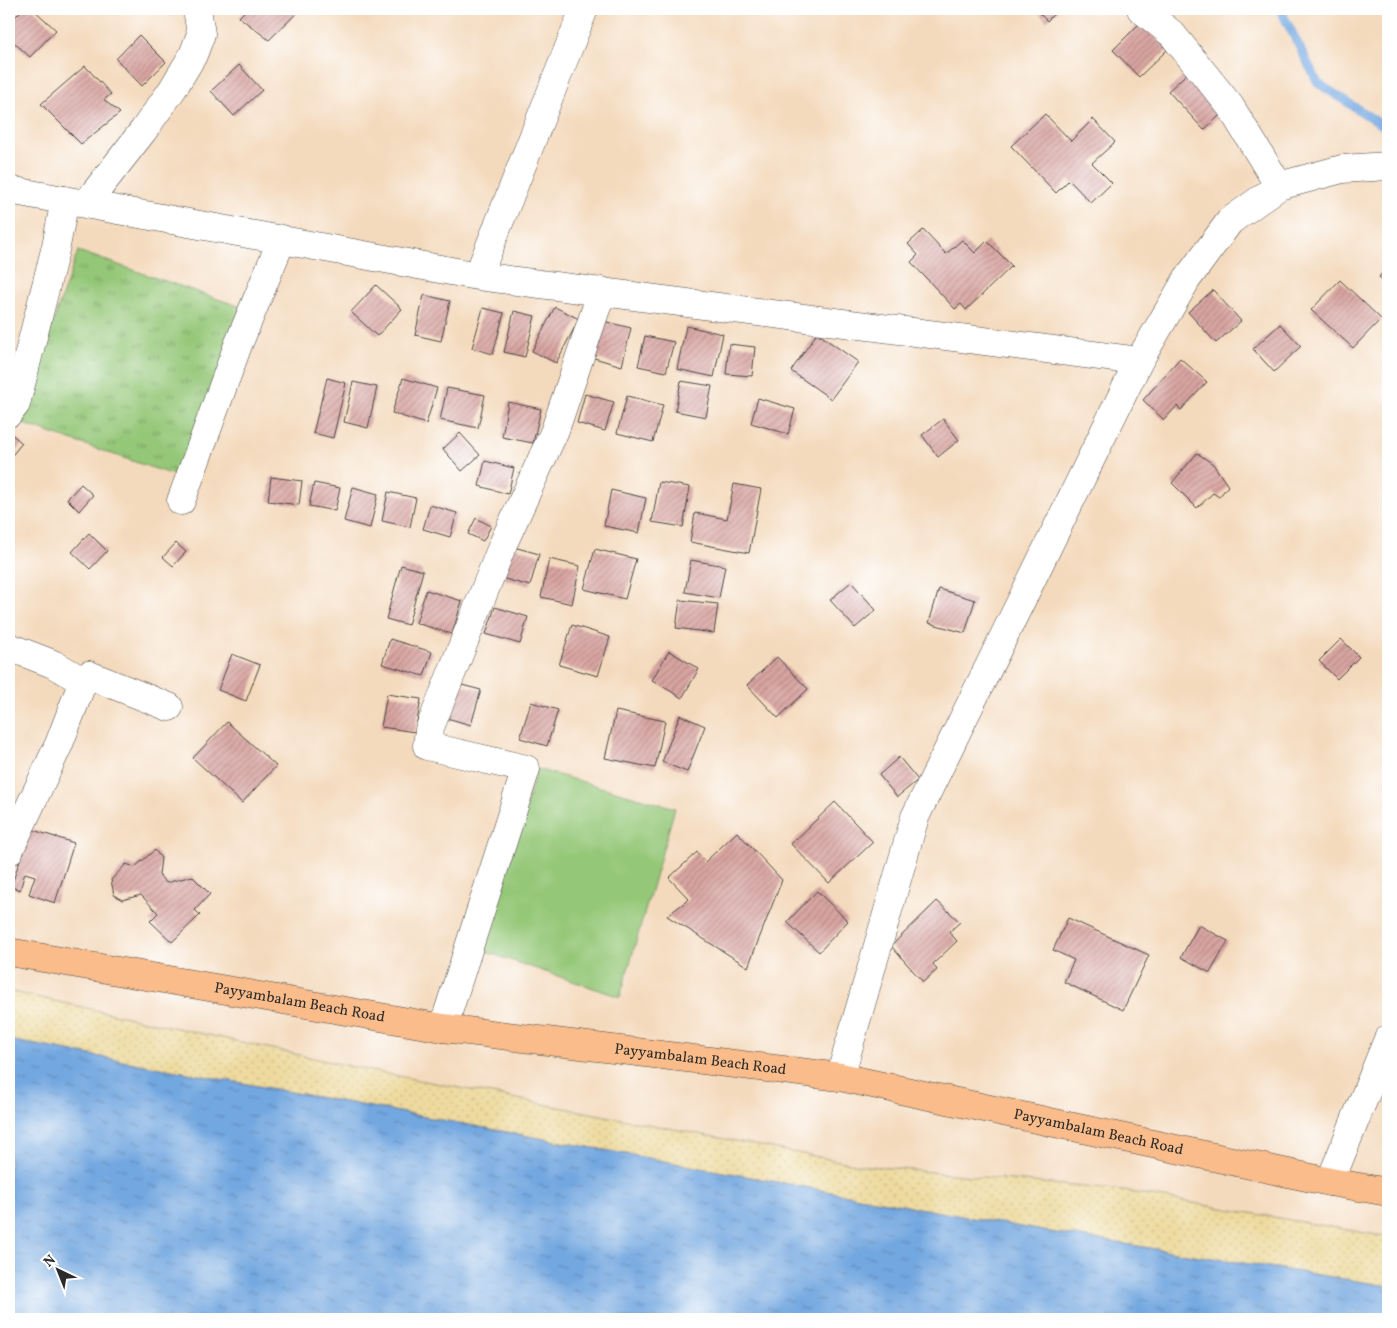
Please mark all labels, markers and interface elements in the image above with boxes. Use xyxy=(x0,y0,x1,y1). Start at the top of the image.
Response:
street label: Payyambalam Beach Road xyxy=(213,978,387,1028)
street label: Payyambalam Beach Road xyxy=(613,1039,788,1081)
street label: Payyambalam Beach Road xyxy=(1012,1104,1185,1161)
north arrow xyxy=(32,1246,82,1296)
text: N xyxy=(40,1251,60,1272)

